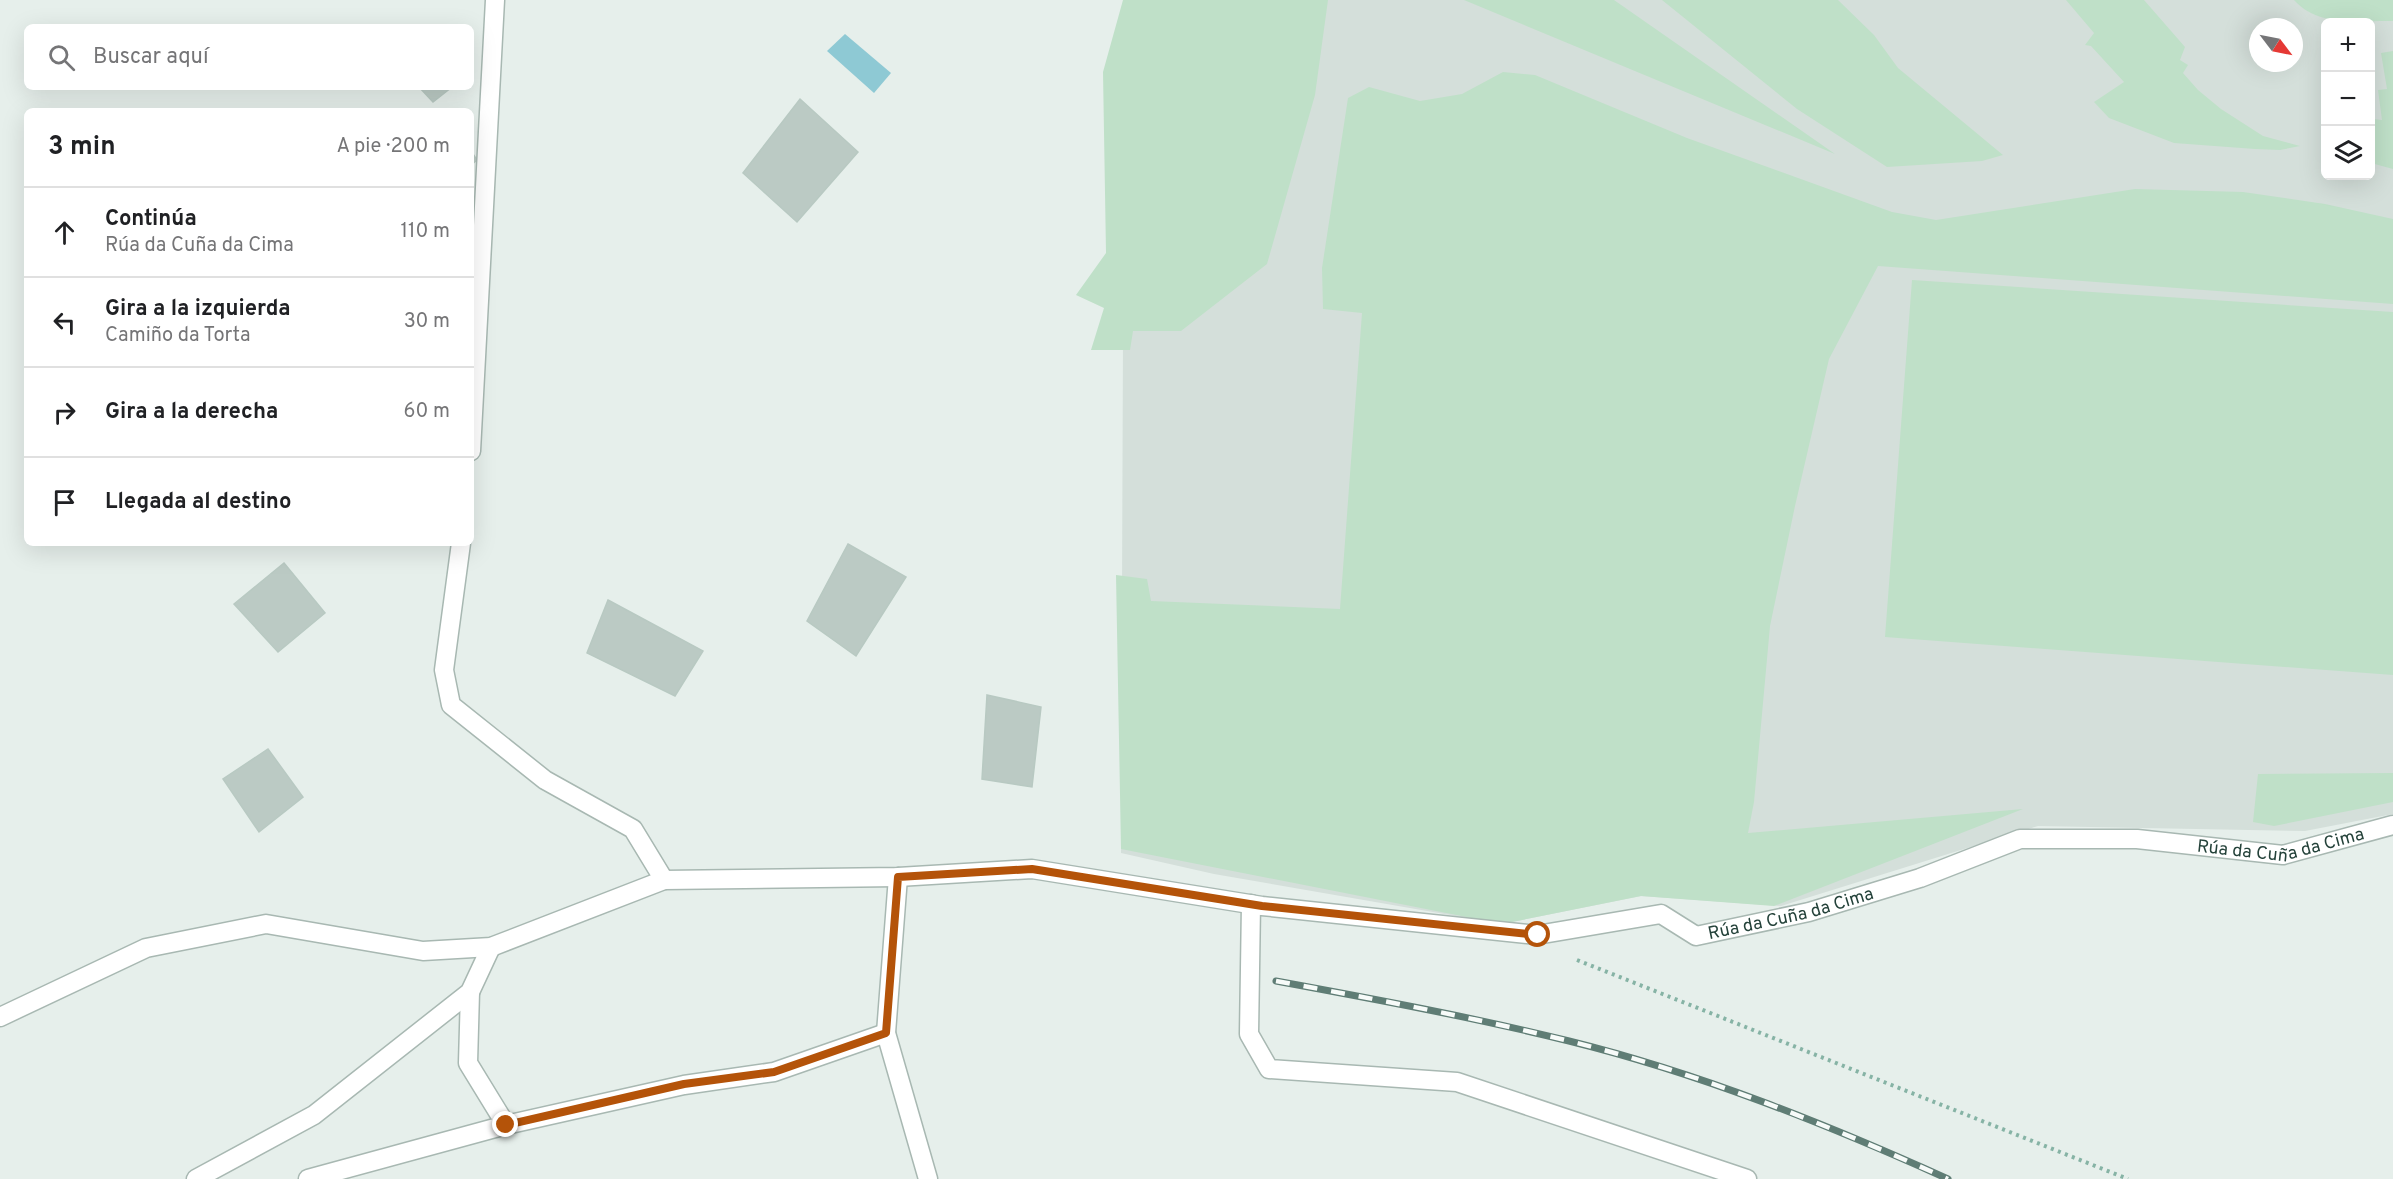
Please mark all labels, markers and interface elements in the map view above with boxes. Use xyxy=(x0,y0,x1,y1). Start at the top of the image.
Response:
north arrow xyxy=(2249,18,2303,72)
map controls xyxy=(2321,18,2375,180)
button: + xyxy=(2321,18,2375,72)
search box xyxy=(24,24,474,90)
icon: search xyxy=(45,41,78,74)
text: Buscar aquí xyxy=(93,44,209,71)
button: − xyxy=(2321,72,2375,126)
button: layers xyxy=(2321,126,2375,180)
text: 3 min xyxy=(48,131,116,164)
text: A pie · 200 m xyxy=(337,134,450,160)
text: Continúa xyxy=(105,206,197,233)
icon: ahead xyxy=(48,216,81,249)
text: 110 m xyxy=(401,219,450,245)
text: Rúa da Cuña da Cima xyxy=(105,233,294,259)
text: Gira a la izquierda xyxy=(105,296,291,323)
icon: left xyxy=(48,306,81,339)
text: 30 m xyxy=(404,309,450,335)
text: Camiño da Torta xyxy=(105,323,250,349)
icon: right xyxy=(48,396,81,429)
text: Gira a la derecha xyxy=(105,399,278,426)
text: 60 m xyxy=(404,399,450,425)
icon: arrive xyxy=(48,486,81,519)
text: Llegada al destino xyxy=(105,489,291,516)
street label: Rúa da Cuña da Cima xyxy=(2196,823,2367,868)
street label: Rúa da Cuña da Cima xyxy=(1706,883,1877,946)
route start xyxy=(1524,921,1550,947)
route end xyxy=(492,1111,518,1137)

